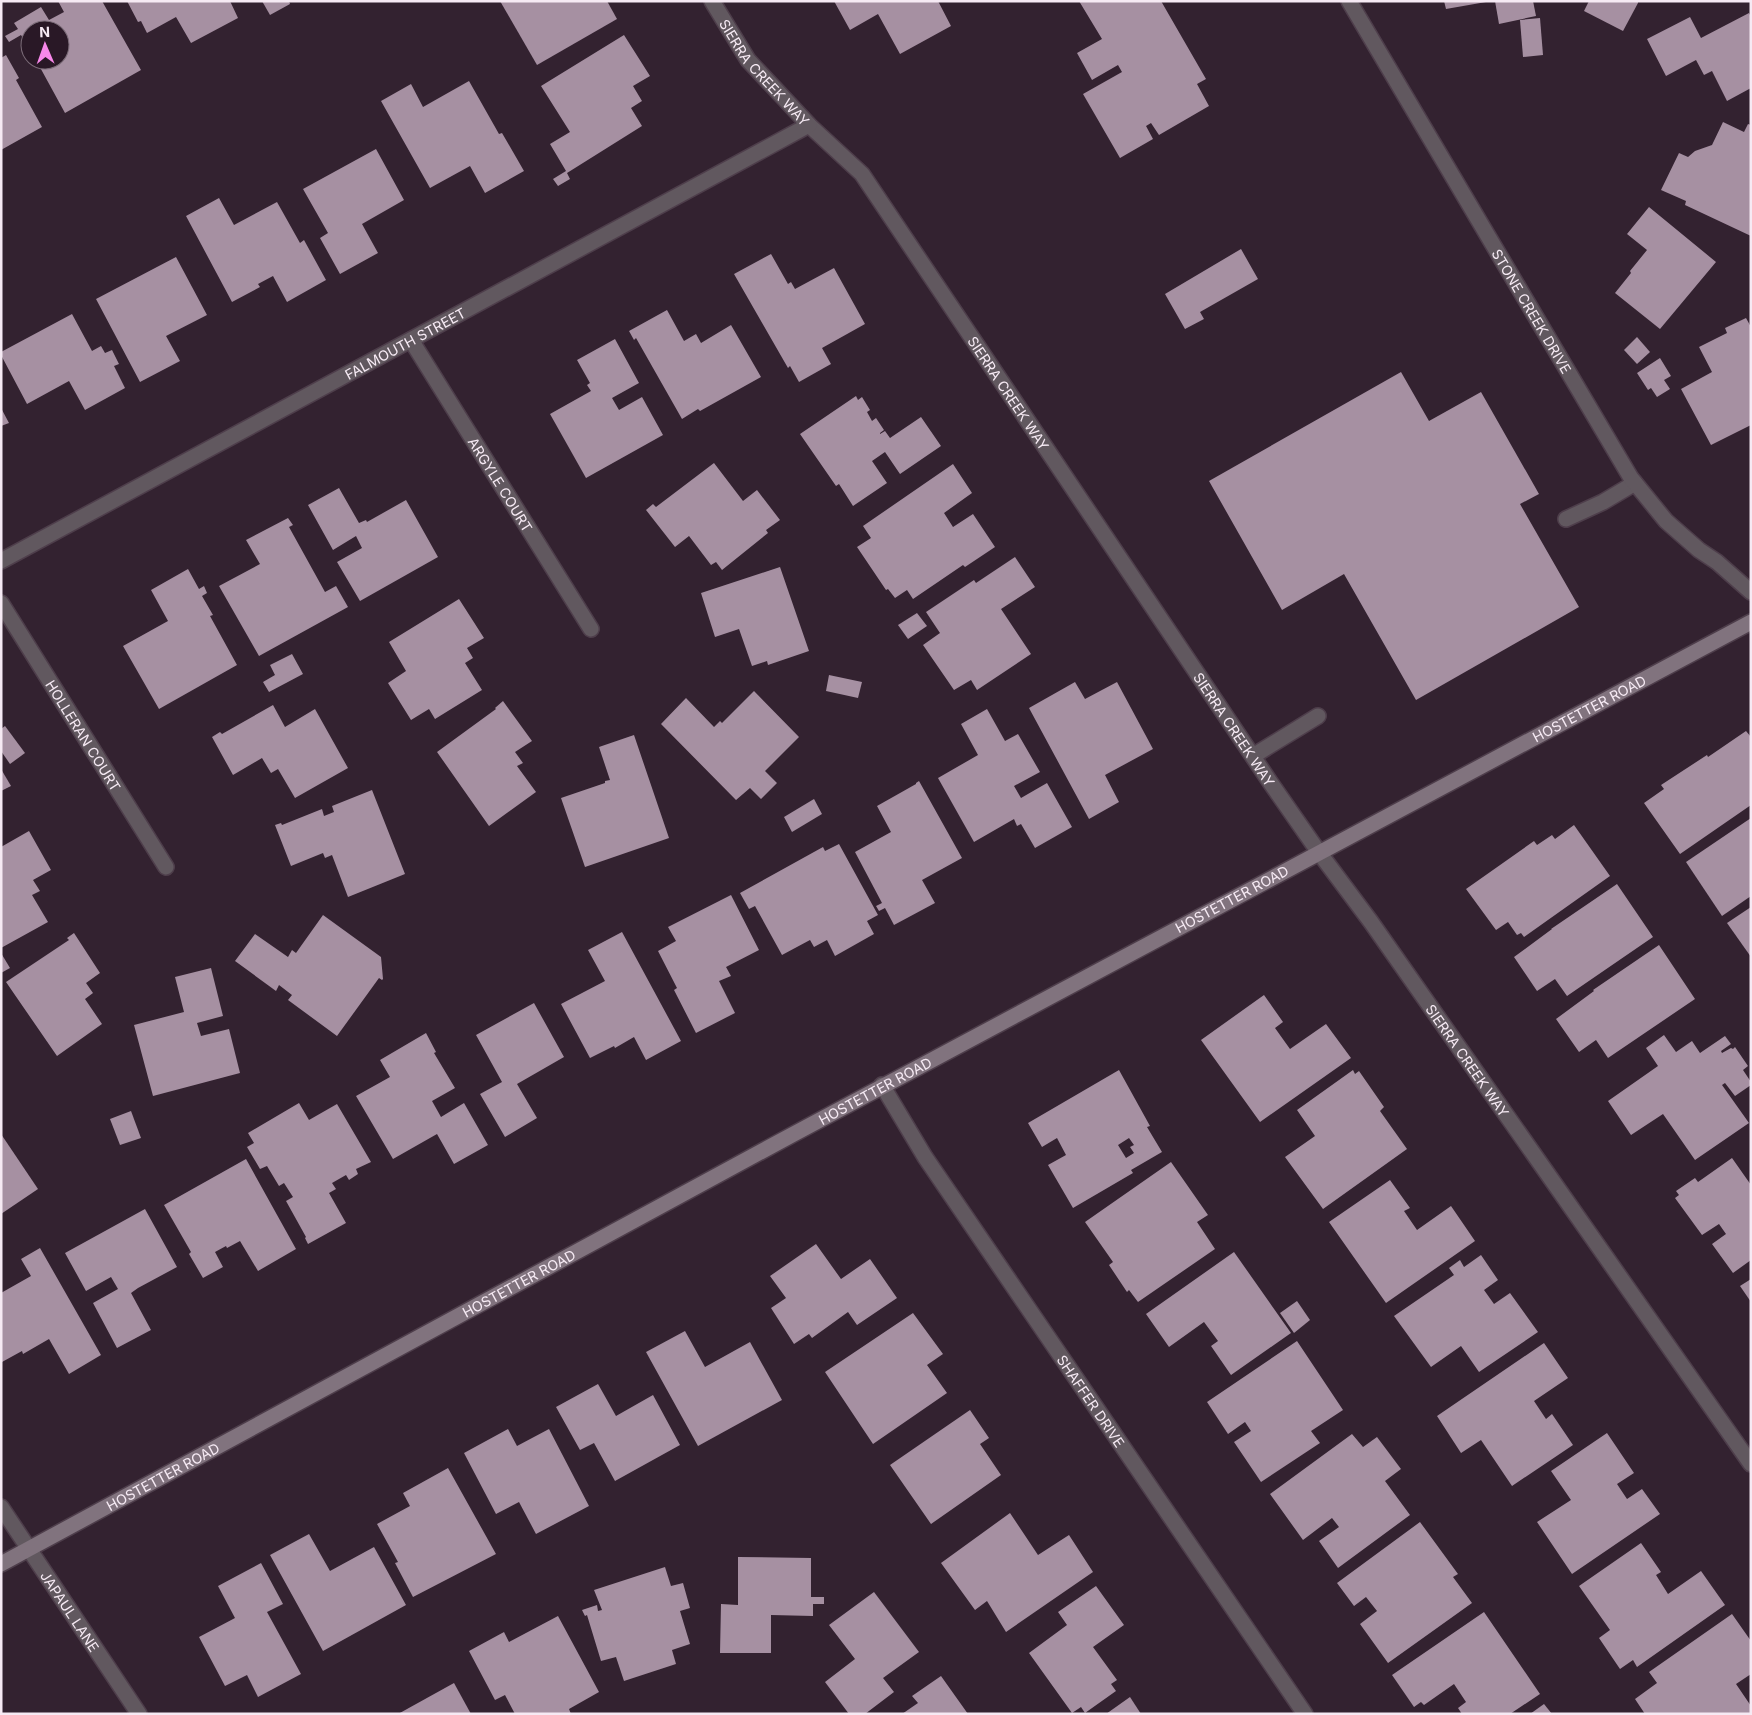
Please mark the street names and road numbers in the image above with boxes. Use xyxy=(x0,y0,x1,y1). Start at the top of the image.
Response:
street label: SIERRA CREEK WAY xyxy=(716,16,814,129)
street label: STONE CREEK DRIVE xyxy=(1489,246,1576,376)
street label: FALMOUTH STREET xyxy=(342,304,468,382)
street label: SIERRA CREEK WAY xyxy=(965,333,1053,453)
street label: ARGYLE COURT xyxy=(465,434,537,535)
street label: SIERRA CREEK WAY xyxy=(1190,669,1279,790)
street label: HOSTETTER ROAD xyxy=(1529,671,1649,745)
street label: HOLLERAN COURT xyxy=(43,677,125,794)
street label: HOSTETTER ROAD xyxy=(1172,861,1291,936)
street label: SIERRA CREEK WAY xyxy=(1423,1001,1513,1120)
street label: HOSTETTER ROAD xyxy=(815,1053,934,1128)
street label: HOSTETTER ROAD xyxy=(459,1245,578,1320)
street label: SHAFFER DRIVE xyxy=(1054,1351,1129,1450)
street label: HOSTETTER ROAD xyxy=(103,1438,222,1514)
street label: JAPAUL LANE xyxy=(37,1567,103,1655)

